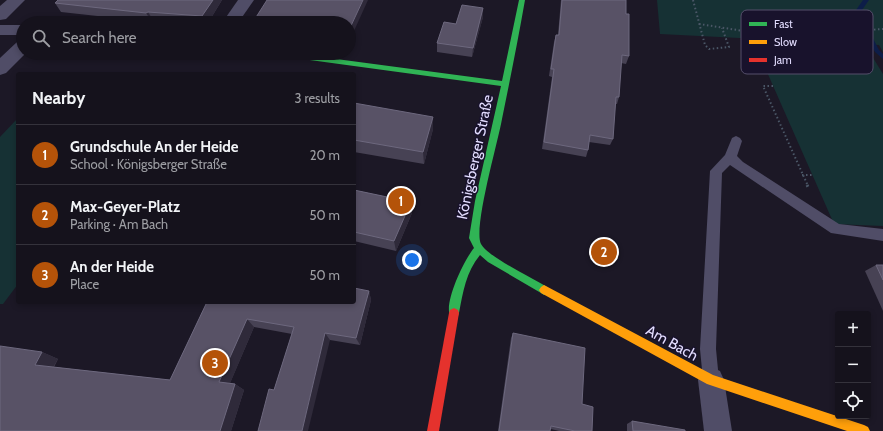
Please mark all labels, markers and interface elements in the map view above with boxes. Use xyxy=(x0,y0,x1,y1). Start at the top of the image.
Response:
legend xyxy=(741,10,873,74)
search box xyxy=(16,16,356,60)
text: Fast xyxy=(774,17,793,31)
icon: search xyxy=(30,27,52,49)
text: Search here xyxy=(62,29,137,47)
text: Slow xyxy=(774,35,797,49)
text: Jam xyxy=(773,53,792,67)
text: Nearby xyxy=(32,88,85,108)
text: 3 results xyxy=(294,90,340,106)
street label: Königsberger Straße xyxy=(453,93,497,221)
text: Grundschule An der Heide xyxy=(70,138,239,156)
text: 1 xyxy=(43,147,47,163)
text: 20 m xyxy=(310,147,340,163)
text: School · Königsberger Straße xyxy=(70,156,227,172)
pin: 1 xyxy=(388,186,414,216)
text: Max-Geyer-Platz xyxy=(70,198,180,216)
text: 2 xyxy=(42,207,48,223)
text: 50 m xyxy=(310,207,340,223)
text: Parking · Am Bach xyxy=(70,216,168,232)
pin: 2 xyxy=(591,237,617,267)
your location xyxy=(402,250,422,270)
text: An der Heide xyxy=(70,258,154,276)
text: 3 xyxy=(41,267,49,283)
text: 50 m xyxy=(310,267,340,283)
text: Place xyxy=(70,276,99,292)
map controls xyxy=(835,311,871,419)
button: + xyxy=(835,311,871,347)
street label: Am Bach xyxy=(643,321,701,365)
button: − xyxy=(835,347,871,383)
pin: 3 xyxy=(202,348,228,378)
button: locate xyxy=(835,383,871,419)

